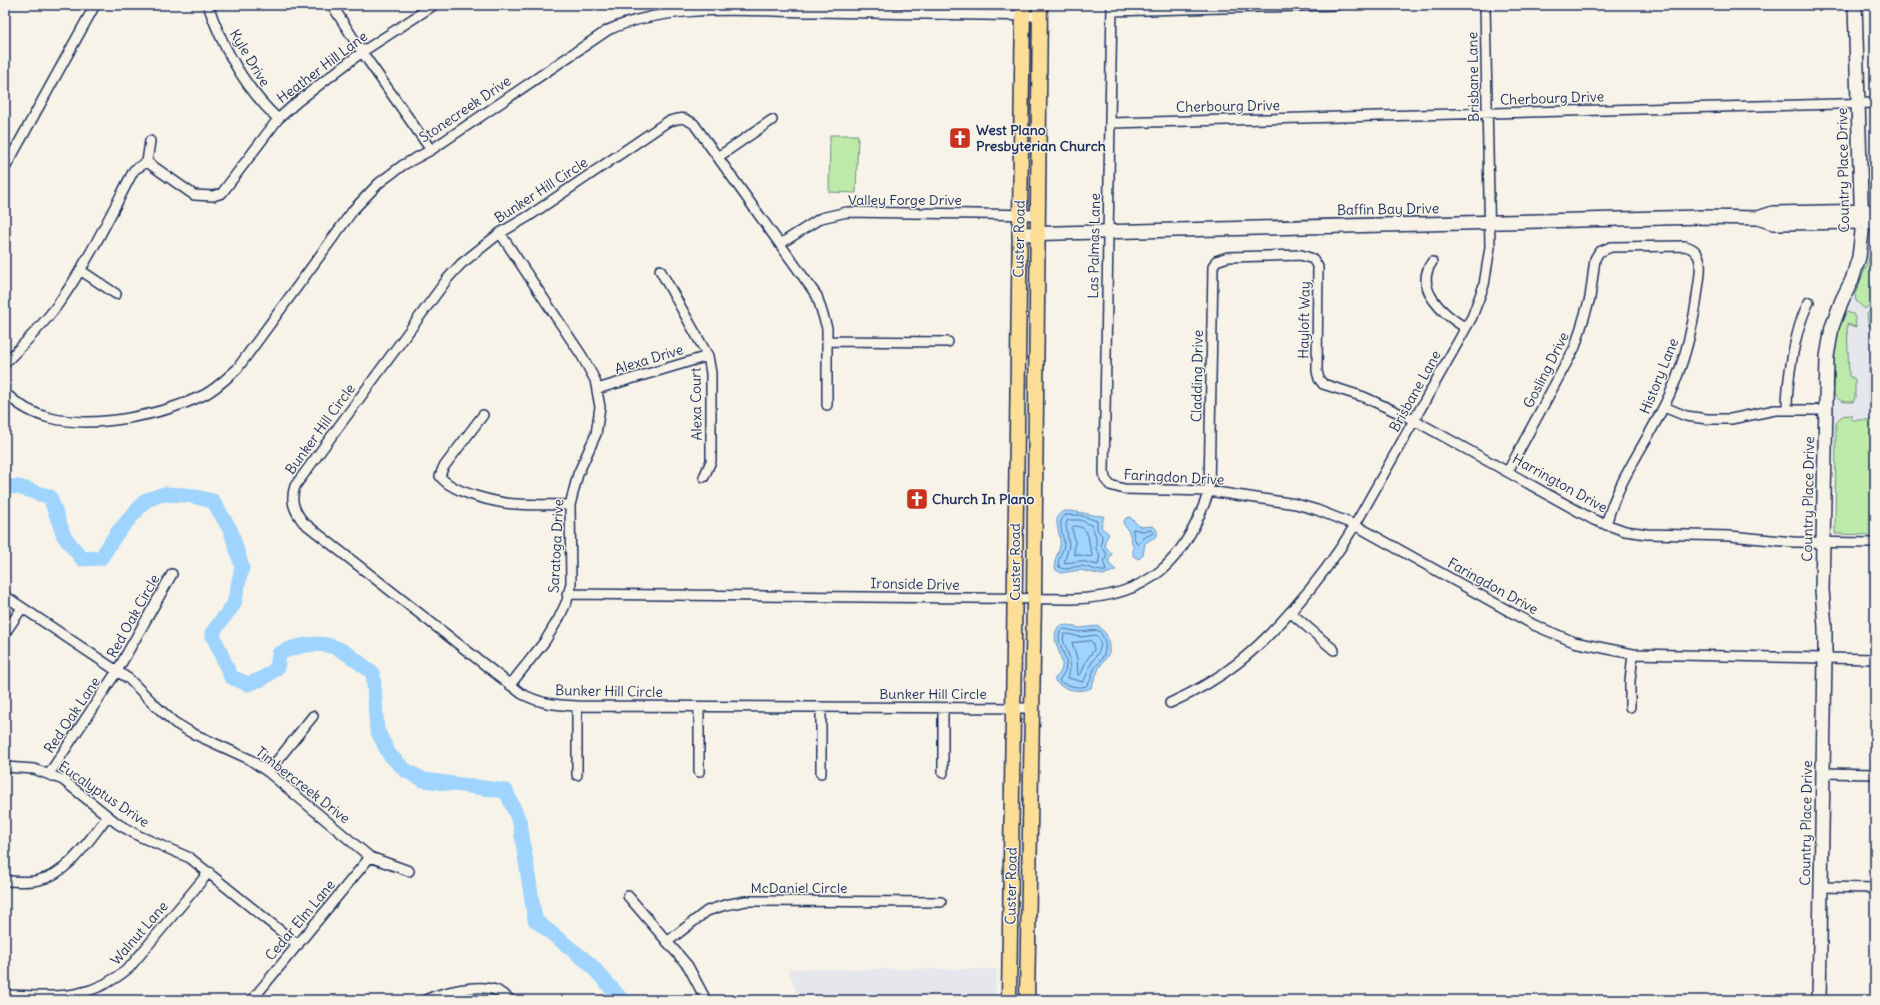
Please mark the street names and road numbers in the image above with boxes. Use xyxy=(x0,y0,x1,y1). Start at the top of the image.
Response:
street label: Kyle Drive xyxy=(226,26,274,90)
street label: Heather Hill Lane xyxy=(273,27,371,107)
street label: Brisbane Lane xyxy=(1463,32,1483,122)
street label: Stonecreek Drive xyxy=(416,72,514,146)
street label: Cherbourg Drive xyxy=(1500,87,1604,109)
street label: Cherbourg Drive xyxy=(1176,96,1280,116)
street label: Country Place Drive xyxy=(1833,107,1853,233)
street label: Bunker Hill Circle xyxy=(491,153,591,227)
street label: Valley Forge Drive xyxy=(848,191,962,209)
street label: Las Palmas Lane xyxy=(1084,193,1104,299)
street label: Baffin Bay Drive xyxy=(1337,199,1439,219)
street label: Custer Road xyxy=(1009,200,1029,278)
street label: Hayloft Way xyxy=(1294,281,1314,359)
street label: Gosling Drive xyxy=(1519,329,1573,411)
street label: Cladding Drive xyxy=(1187,330,1207,422)
street label: History Lane xyxy=(1636,335,1682,417)
street label: Alexa Drive xyxy=(613,340,685,378)
street label: Brisbane Lane xyxy=(1385,347,1445,435)
street label: Alexa Court xyxy=(686,367,706,441)
street label: Bunker Hill Circle xyxy=(281,380,359,478)
street label: Country Place Drive xyxy=(1798,436,1818,562)
street label: Harrington Drive xyxy=(1509,450,1611,516)
street label: Faringdon Drive xyxy=(1123,465,1225,489)
street label: Saratoga Drive xyxy=(545,499,567,593)
street label: Custer Road xyxy=(1006,523,1024,601)
street label: Faringdon Drive xyxy=(1445,554,1541,618)
street label: Red Oak Circle xyxy=(103,571,163,661)
street label: Ironside Drive xyxy=(870,574,960,594)
street label: Red Oak Lane xyxy=(40,673,104,757)
street label: Bunker Hill Circle xyxy=(555,681,663,701)
street label: Bunker Hill Circle xyxy=(879,685,987,703)
street label: Timbercreek Drive xyxy=(252,743,354,827)
street label: Eucalyptus Drive xyxy=(55,757,153,831)
street label: Country Place Drive xyxy=(1796,760,1816,886)
street label: Custer Road xyxy=(1001,847,1021,925)
street label: Cedar Elm Lane xyxy=(261,876,339,964)
street label: McDaniel Circle xyxy=(750,879,848,897)
street label: Walnut Lane xyxy=(106,897,172,969)

